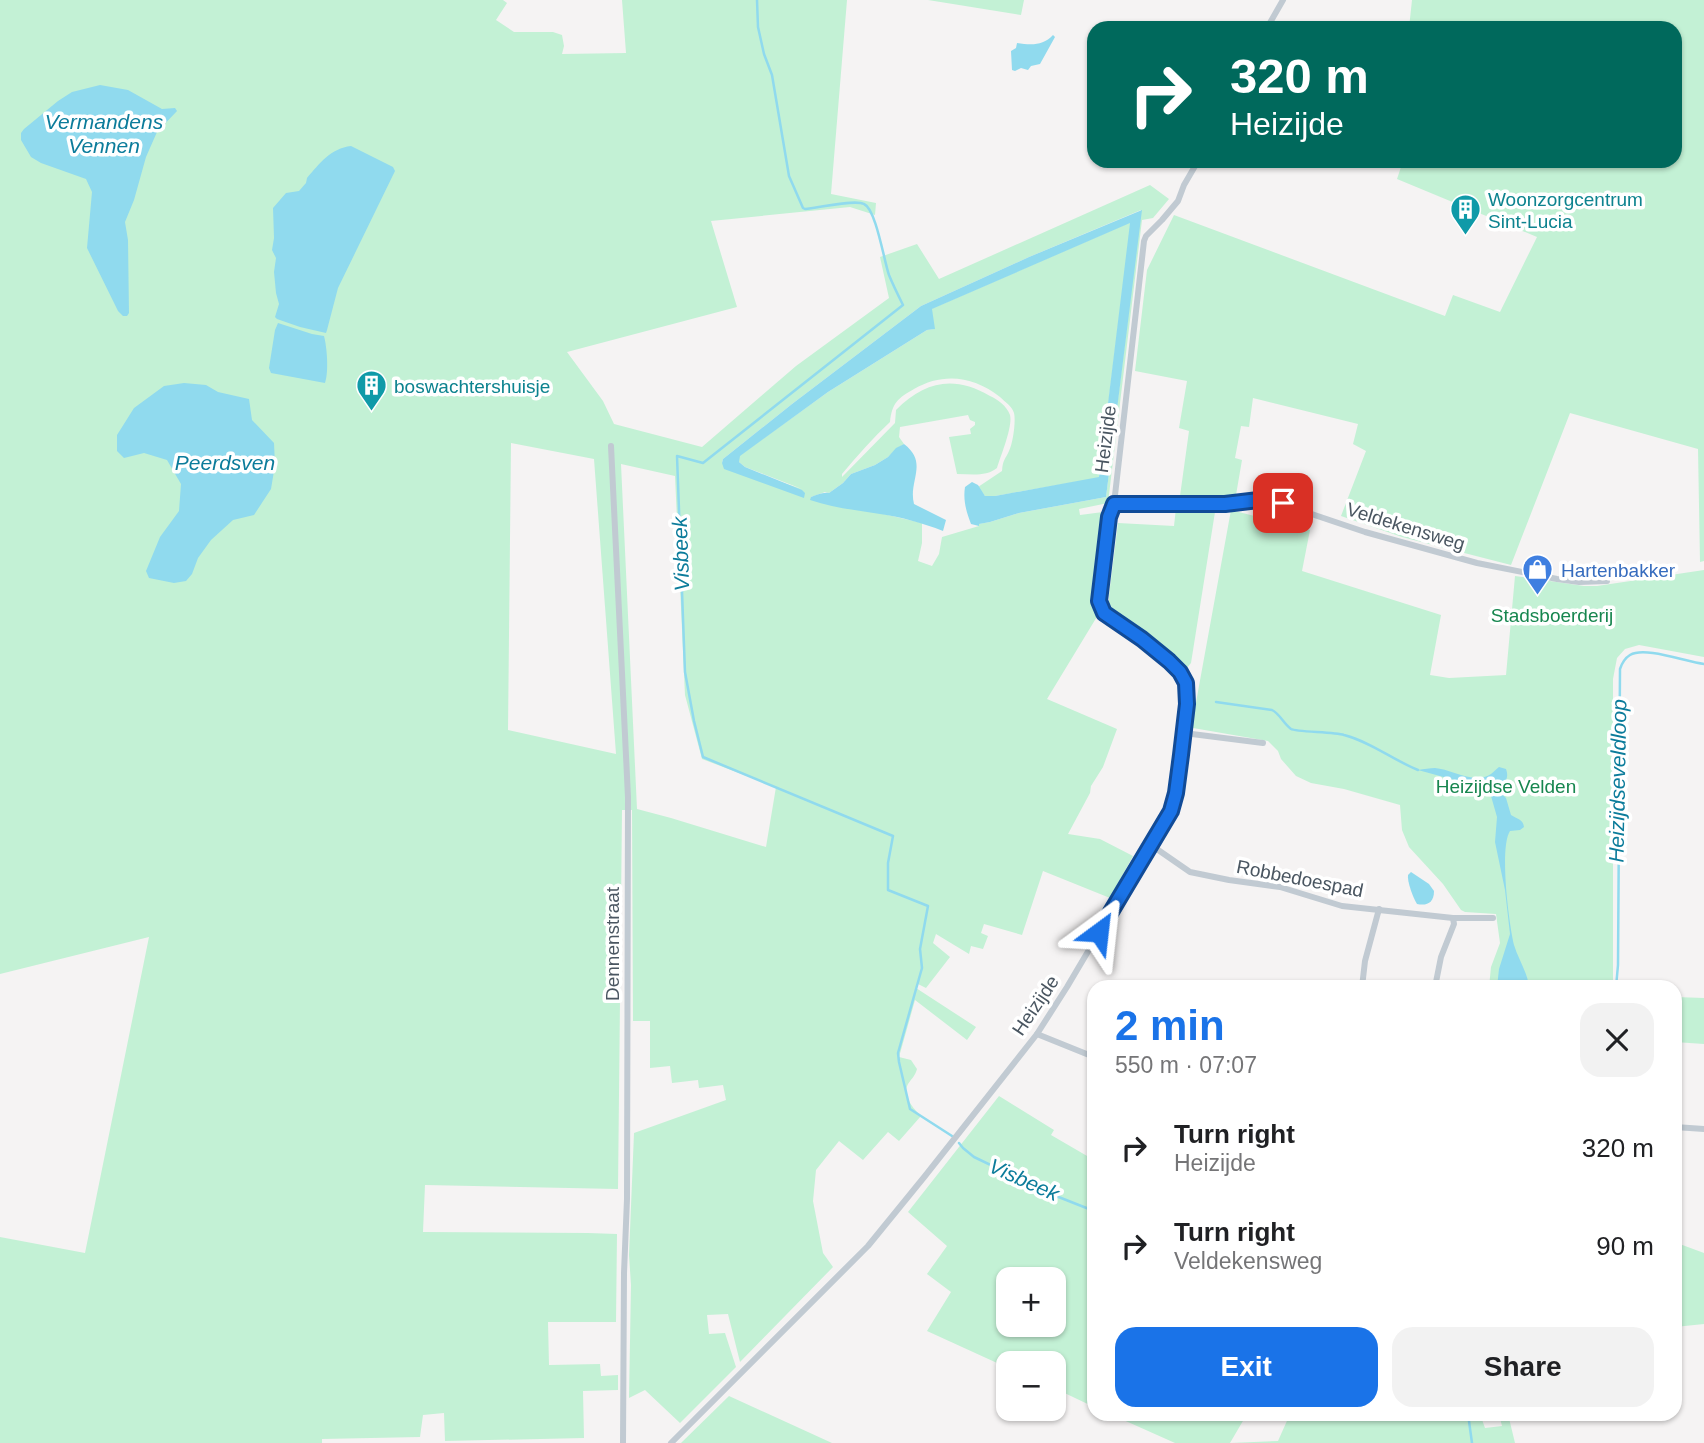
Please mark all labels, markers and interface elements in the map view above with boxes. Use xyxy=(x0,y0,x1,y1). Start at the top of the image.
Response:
icon: right xyxy=(1115,49,1206,140)
text: 320 m xyxy=(1230,49,1369,103)
text: Heizijde xyxy=(1230,106,1344,142)
water label: Vermandens Vennen xyxy=(45,110,164,157)
place label: Woonzorgcentrum Sint-Lucia xyxy=(1488,189,1643,232)
building icon: Woonzorgcentrum Sint-Lucia xyxy=(1448,193,1482,237)
building icon: boswachtershuisje xyxy=(354,369,388,413)
place label: boswachtershuisje xyxy=(394,376,550,397)
street label: Heizijde xyxy=(1091,404,1120,474)
water label: Peerdsven xyxy=(175,451,275,474)
pin xyxy=(1253,473,1313,533)
icon: arrive xyxy=(1264,484,1302,522)
street label: Veldekensweg xyxy=(1344,499,1468,554)
water label: Visbeek xyxy=(668,515,693,592)
shop icon: Hartenbakker xyxy=(1521,553,1555,597)
place label: Hartenbakker xyxy=(1561,560,1676,581)
park label: Stadsboerderij xyxy=(1491,605,1613,626)
water label: Heizijdseveldloop xyxy=(1605,699,1630,863)
park label: Heizijdse Velden xyxy=(1436,776,1576,797)
street label: Robbedoespad xyxy=(1235,856,1365,901)
street label: Dennenstraat xyxy=(602,886,623,1001)
position arrow xyxy=(1062,895,1136,969)
street label: Heizijde xyxy=(1008,971,1063,1039)
text: 2 min xyxy=(1115,1002,1225,1049)
button: close xyxy=(1580,1003,1654,1077)
text: 550 m · 07:07 xyxy=(1115,1052,1257,1078)
text: Turn right xyxy=(1174,1119,1295,1149)
icon: right xyxy=(1115,1129,1153,1167)
text: 320 m xyxy=(1582,1133,1654,1163)
text: Heizijde xyxy=(1174,1150,1256,1176)
water label: Visbeek xyxy=(986,1154,1064,1206)
text: Turn right xyxy=(1174,1217,1295,1247)
icon: right xyxy=(1115,1227,1153,1265)
text: 90 m xyxy=(1596,1231,1654,1261)
text: Veldekensweg xyxy=(1174,1248,1322,1274)
map controls xyxy=(996,1267,1066,1421)
button: + xyxy=(996,1267,1066,1337)
button: Exit xyxy=(1115,1327,1378,1407)
button: Share xyxy=(1392,1327,1654,1407)
button: − xyxy=(996,1351,1066,1421)

